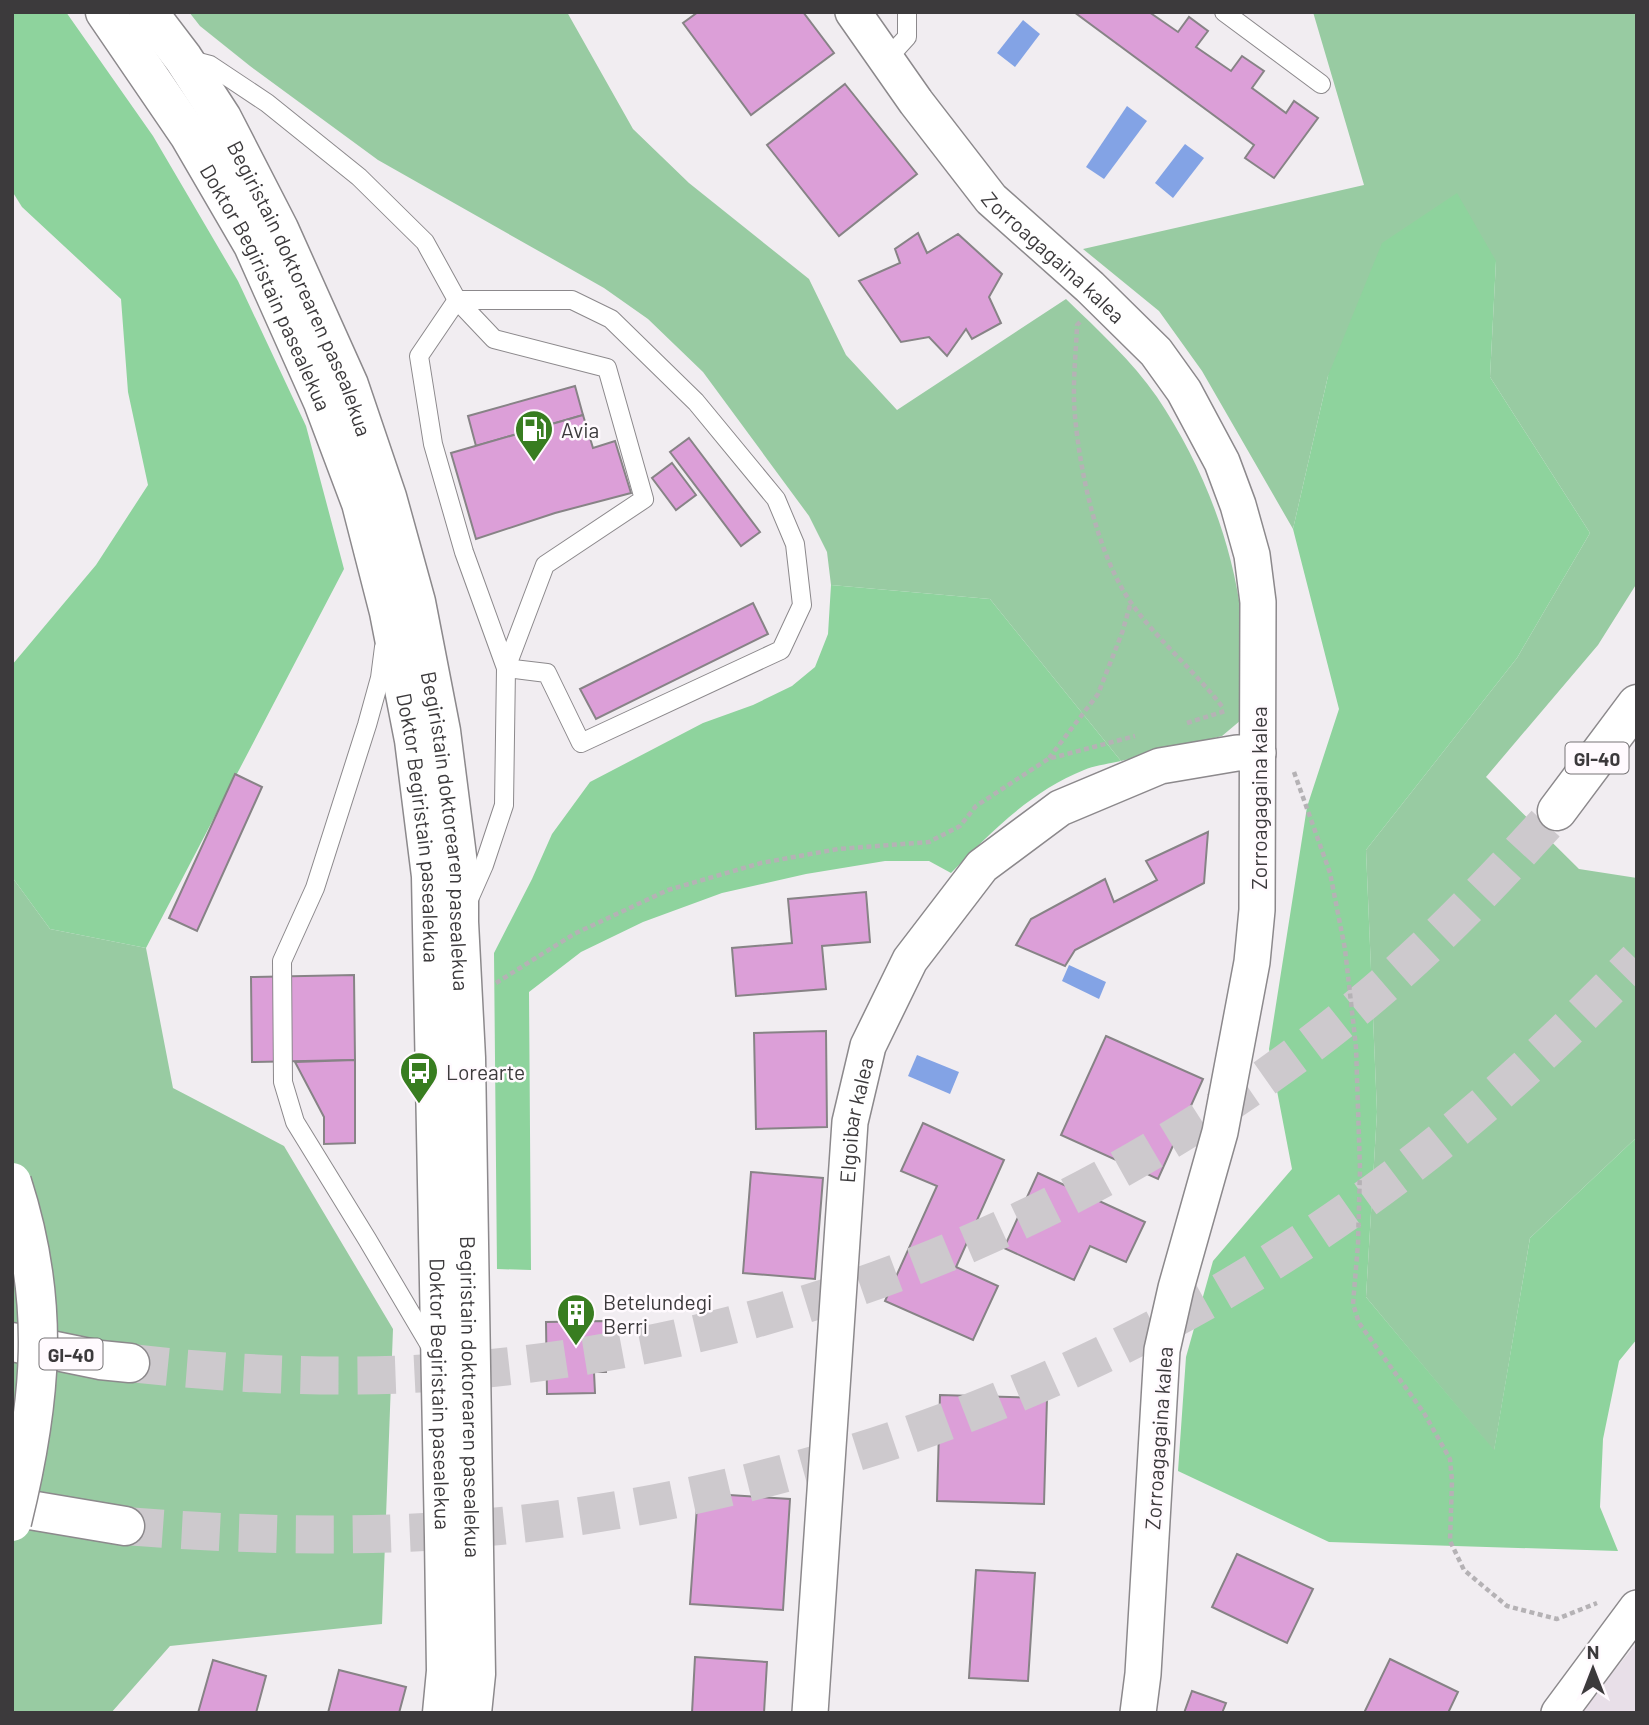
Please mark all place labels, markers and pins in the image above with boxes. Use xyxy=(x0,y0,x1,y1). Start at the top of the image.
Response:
fuel station icon: Avia xyxy=(513,408,555,463)
place label: Avia xyxy=(561,417,599,442)
bus stop icon: Lorearte xyxy=(398,1050,440,1105)
place label: Lorearte xyxy=(446,1059,525,1084)
place label: Betelundegi Berri xyxy=(603,1289,712,1338)
building icon: Betelundegi Berri xyxy=(555,1292,597,1347)

